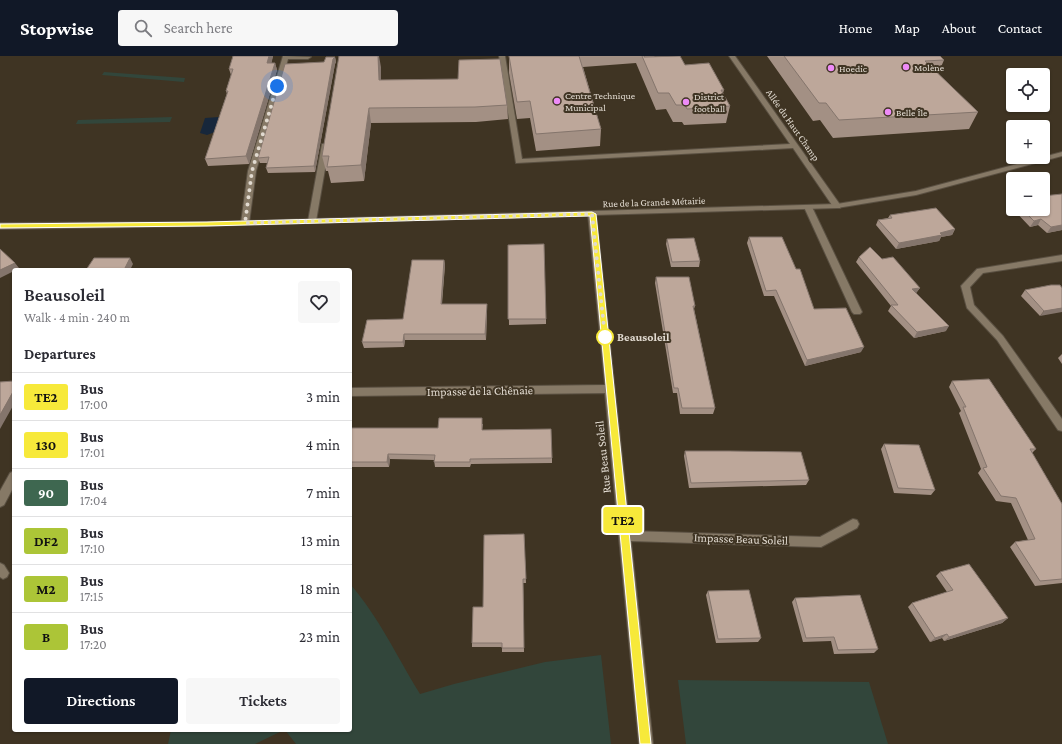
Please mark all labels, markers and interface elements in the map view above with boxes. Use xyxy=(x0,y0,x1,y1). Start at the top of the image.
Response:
search box xyxy=(118,10,398,46)
icon: search xyxy=(132,17,154,39)
text: Stopwise xyxy=(20,18,94,39)
text: Search here xyxy=(164,20,233,36)
text: Home xyxy=(839,20,872,36)
text: Map xyxy=(894,20,920,36)
text: About xyxy=(942,20,976,36)
text: Contact xyxy=(998,20,1042,36)
marker: Molène xyxy=(901,62,911,72)
place label: Molène xyxy=(914,62,945,73)
marker: Hoedic xyxy=(826,63,836,73)
place label: Hoedic xyxy=(839,63,868,74)
map controls xyxy=(1006,68,1050,216)
button: locate xyxy=(1006,68,1050,112)
your location xyxy=(267,76,287,96)
street label: Allée du Haut Champ xyxy=(764,87,822,163)
place label: Centre Technique Municipal xyxy=(565,90,636,113)
place label: District football xyxy=(694,91,726,114)
marker: Centre Technique Municipal xyxy=(552,96,562,106)
marker: District football xyxy=(681,97,691,107)
marker: Belle Île xyxy=(883,107,893,117)
place label: Belle Île xyxy=(896,107,928,118)
button: + xyxy=(1006,120,1050,164)
button: − xyxy=(1006,172,1050,216)
street label: Rue de la Grande Métairie xyxy=(603,195,706,209)
button: heart xyxy=(298,281,340,323)
text: Beausoleil xyxy=(24,284,105,305)
text: Walk · 4 min · 240 m xyxy=(24,310,130,325)
marker: Beausoleil xyxy=(596,328,614,346)
place label: Beausoleil xyxy=(617,330,670,344)
text: Departures xyxy=(24,346,96,362)
text: Bus xyxy=(80,381,103,397)
street label: Impasse de la Chênaie xyxy=(427,383,533,399)
text: TE2 xyxy=(34,389,58,405)
text: 3 min xyxy=(306,389,340,405)
text: 17:00 xyxy=(80,397,108,412)
street label: Rue Beau Soleil xyxy=(592,420,614,494)
text: Bus xyxy=(80,429,103,445)
text: 130 xyxy=(36,437,56,453)
text: 4 min xyxy=(305,437,340,453)
text: 17:01 xyxy=(80,445,105,460)
text: Bus xyxy=(80,477,103,493)
text: 90 xyxy=(38,485,54,501)
text: 7 min xyxy=(306,485,340,501)
text: 17:04 xyxy=(80,493,107,508)
line badge: TE2 xyxy=(600,507,646,533)
text: TE2 xyxy=(611,512,635,528)
text: Bus xyxy=(80,525,103,541)
street label: Impasse Beau Soleil xyxy=(694,530,788,548)
text: DF2 xyxy=(34,533,58,549)
text: 13 min xyxy=(301,533,340,549)
text: 17:10 xyxy=(80,541,105,556)
text: Bus xyxy=(80,573,103,589)
text: M2 xyxy=(36,581,56,597)
text: 18 min xyxy=(300,581,340,597)
text: 17:15 xyxy=(80,589,104,604)
text: Bus xyxy=(80,621,103,637)
text: B xyxy=(42,629,50,645)
text: 23 min xyxy=(299,629,340,645)
text: 17:20 xyxy=(80,637,107,652)
button: Directions xyxy=(24,678,178,724)
button: Tickets xyxy=(186,678,340,724)

